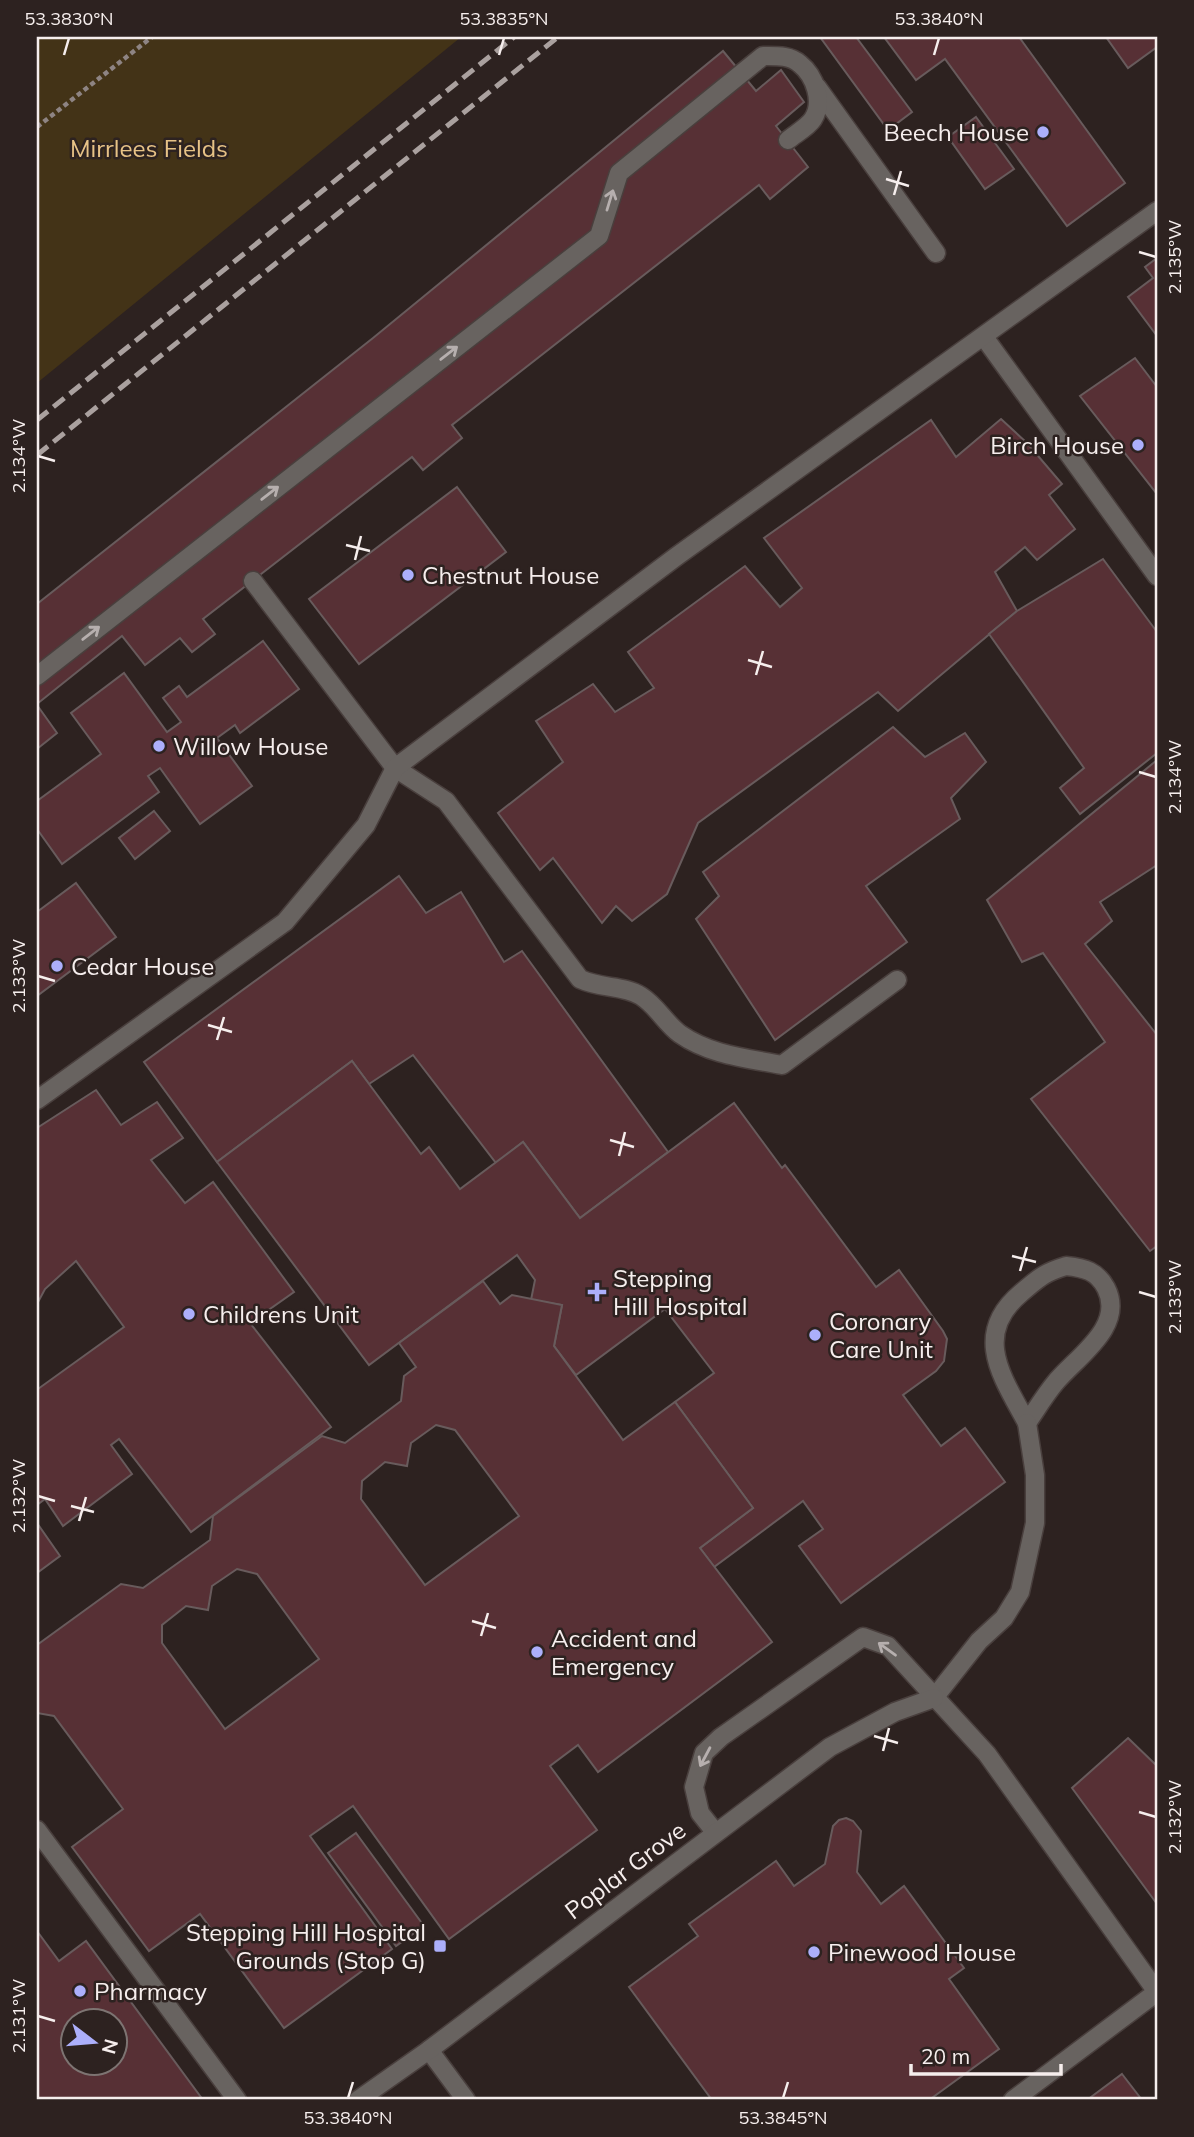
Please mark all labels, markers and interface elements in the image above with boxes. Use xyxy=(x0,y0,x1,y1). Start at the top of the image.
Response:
text: 53.3830°N xyxy=(24,7,114,30)
text: 53.3835°N xyxy=(459,7,549,30)
text: 53.3840°N xyxy=(894,7,984,30)
place label: Beech House xyxy=(883,117,1029,147)
marker: Beech House xyxy=(1035,124,1051,140)
park label: Mirrlees Fields xyxy=(70,133,228,163)
one-way arrow xyxy=(605,190,617,212)
text: 2.135°W xyxy=(1163,220,1186,294)
one-way arrow xyxy=(439,346,458,361)
text: 2.134°W xyxy=(7,419,30,493)
place label: Birch House xyxy=(990,430,1124,460)
marker: Birch House xyxy=(1130,437,1146,453)
one-way arrow xyxy=(260,486,278,501)
place label: Chestnut House xyxy=(422,560,599,590)
marker: Chestnut House xyxy=(400,567,416,583)
one-way arrow xyxy=(81,626,99,641)
place label: Willow House xyxy=(173,731,328,761)
marker: Willow House xyxy=(151,738,167,754)
text: 2.134°W xyxy=(1163,740,1186,814)
text: 2.133°W xyxy=(7,939,30,1013)
place label: Cedar House xyxy=(71,951,214,981)
marker: Cedar House xyxy=(49,958,65,974)
text: 2.133°W xyxy=(1163,1260,1186,1334)
place label: Stepping Hill Hospital xyxy=(613,1263,747,1321)
marker: Stepping Hill Hospital xyxy=(587,1282,607,1302)
place label: Childrens Unit xyxy=(203,1299,359,1329)
marker: Childrens Unit xyxy=(181,1306,197,1322)
place label: Coronary Care Unit xyxy=(829,1306,933,1364)
marker: Coronary Care Unit xyxy=(807,1327,823,1343)
text: 2.132°W xyxy=(7,1459,30,1533)
place label: Accident and Emergency xyxy=(551,1623,697,1681)
one-way arrow xyxy=(877,1642,896,1657)
marker: Accident and Emergency xyxy=(529,1644,545,1660)
one-way arrow xyxy=(698,1746,712,1766)
text: 2.132°W xyxy=(1163,1780,1186,1854)
street label: Poplar Grove xyxy=(559,1815,691,1925)
place label: Stepping Hill Hospital Grounds (Stop G) xyxy=(186,1917,426,1975)
place label: Pinewood House xyxy=(828,1937,1016,1967)
marker: Stepping Hill Hospital Grounds (Stop G) xyxy=(432,1938,448,1954)
marker: Pinewood House xyxy=(806,1944,822,1960)
place label: Pharmacy xyxy=(94,1976,207,2006)
text: 2.131°W xyxy=(7,1979,30,2053)
marker: Pharmacy xyxy=(72,1983,88,1999)
north arrow xyxy=(60,2008,130,2078)
scale bar xyxy=(911,2032,1061,2076)
text: N xyxy=(97,2036,124,2057)
text: 20 m xyxy=(921,2043,970,2069)
text: 53.3840°N xyxy=(303,2106,393,2129)
text: 53.3845°N xyxy=(738,2106,828,2129)

